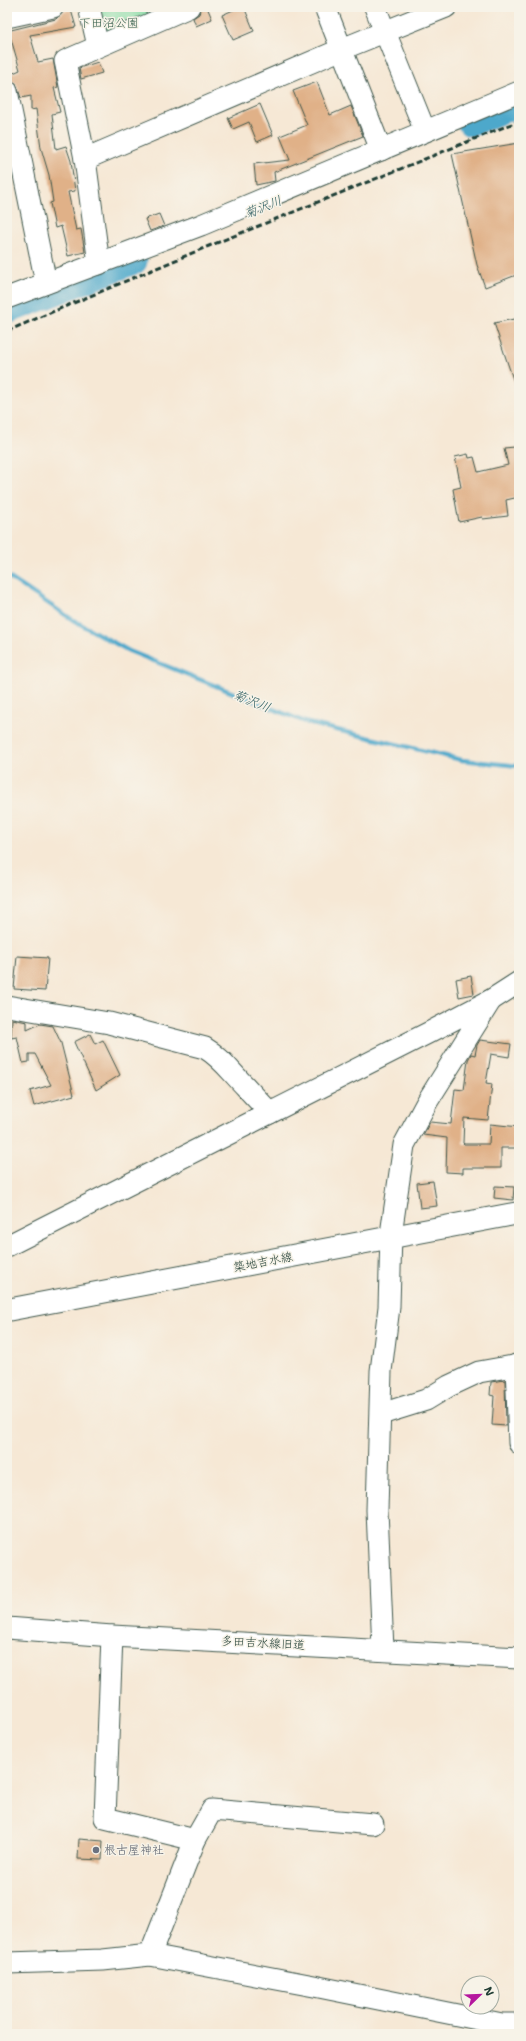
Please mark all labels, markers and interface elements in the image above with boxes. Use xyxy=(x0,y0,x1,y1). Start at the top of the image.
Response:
park label: 下田沼公園 xyxy=(79,15,139,31)
water label: 菊沢川 xyxy=(242,192,284,222)
water label: 菊沢川 xyxy=(231,686,273,716)
street label: 築地吉水線 xyxy=(232,1248,294,1276)
street label: 多田吉水線旧道 xyxy=(221,1633,305,1653)
place label: 根古屋神社 xyxy=(104,1842,164,1858)
marker: 根古屋神社 xyxy=(91,1845,101,1855)
north arrow xyxy=(460,1975,500,2015)
text: N xyxy=(480,1984,497,1998)

